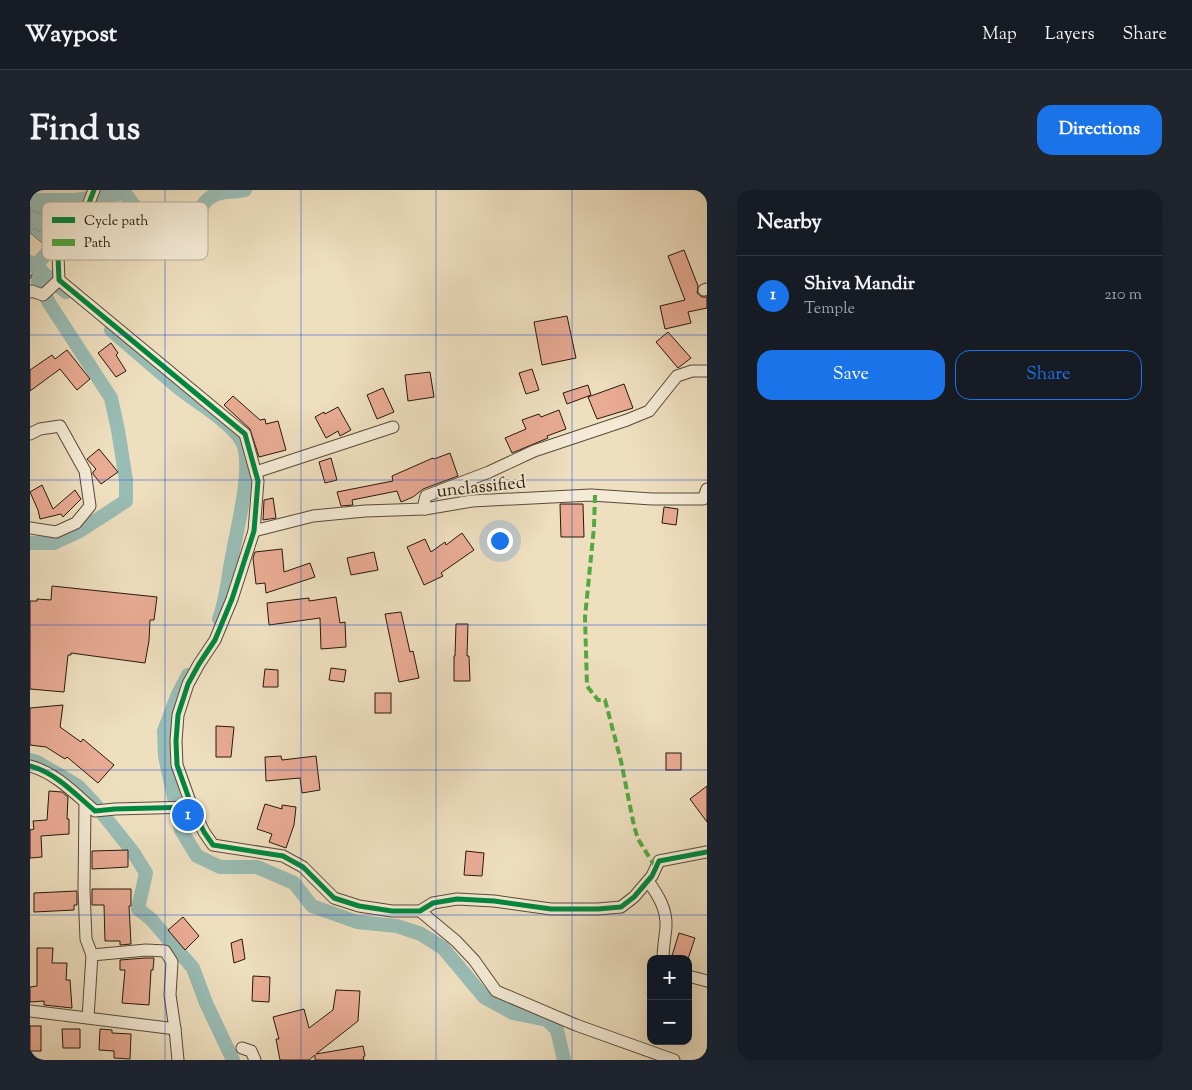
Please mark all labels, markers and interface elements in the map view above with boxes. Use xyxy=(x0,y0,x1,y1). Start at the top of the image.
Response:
text: Waypost xyxy=(25,18,117,52)
text: Map xyxy=(982,22,1017,48)
text: Layers xyxy=(1045,22,1095,48)
text: Share xyxy=(1123,22,1167,48)
text: Find us xyxy=(30,105,140,156)
button: Directions xyxy=(1037,105,1162,155)
legend xyxy=(42,202,208,260)
text: Nearby xyxy=(757,208,822,238)
text: Cycle path xyxy=(84,212,148,232)
text: Path xyxy=(84,234,111,254)
text: Shiva Mandir xyxy=(804,271,915,298)
text: 1 xyxy=(770,284,776,307)
text: 210 m xyxy=(1104,284,1142,307)
text: Temple xyxy=(804,298,855,321)
button: Save xyxy=(757,350,945,400)
button: Share xyxy=(955,350,1142,400)
street label: unclassified xyxy=(435,470,527,506)
your location xyxy=(487,528,513,554)
pin: 1 xyxy=(172,796,204,834)
map controls xyxy=(647,955,692,1045)
button: + xyxy=(647,955,692,1000)
button: − xyxy=(647,1000,692,1045)

